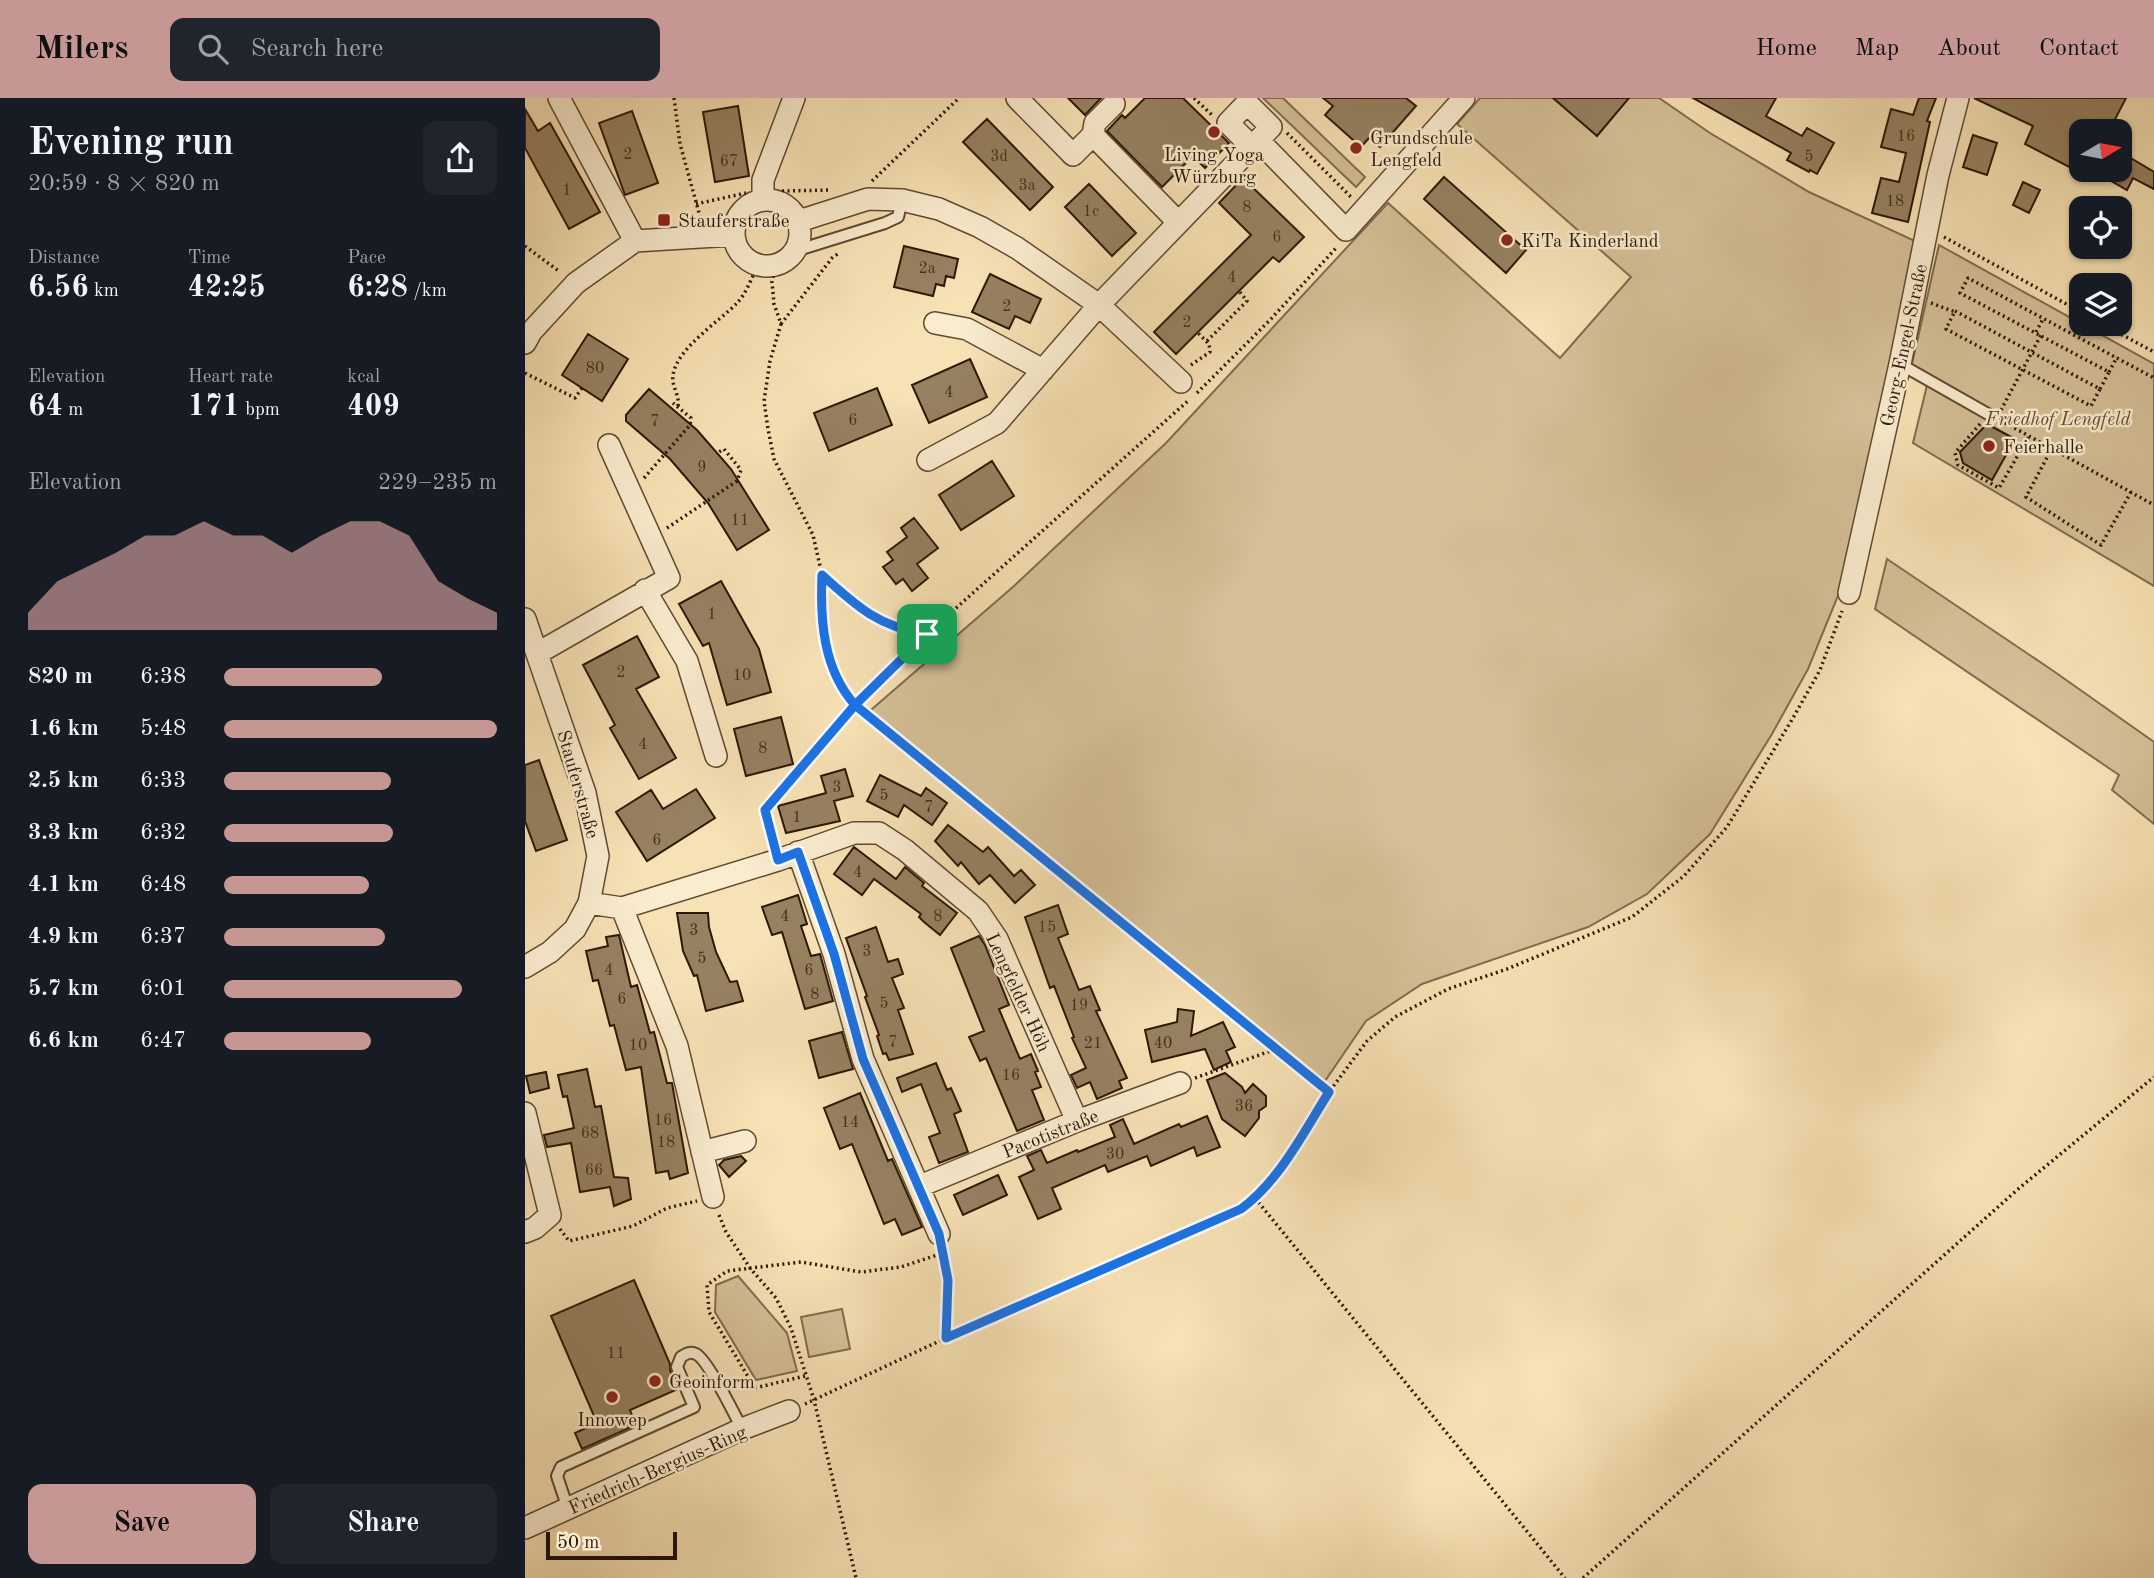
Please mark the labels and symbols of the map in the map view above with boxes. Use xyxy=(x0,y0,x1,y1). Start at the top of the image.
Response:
north arrow xyxy=(2069,119,2131,182)
marker: Living Yoga Würzburg xyxy=(1206,124,1222,140)
house number: 16 xyxy=(1897,129,1915,145)
place label: Grundschule Lengfeld xyxy=(1370,130,1473,171)
marker: Grundschule Lengfeld xyxy=(1348,140,1364,156)
house number: 2 xyxy=(623,147,633,163)
place label: Living Yoga Würzburg xyxy=(1164,147,1265,188)
house number: 3d xyxy=(990,149,1008,165)
house number: 5 xyxy=(1804,149,1814,165)
house number: 67 xyxy=(720,154,738,170)
house number: 3a xyxy=(1018,178,1036,194)
house number: 1 xyxy=(562,183,572,199)
house number: 18 xyxy=(1886,194,1904,210)
house number: 8 xyxy=(1242,200,1252,216)
house number: 1c xyxy=(1083,204,1099,220)
marker: Stauferstraße xyxy=(656,212,672,228)
place label: Stauferstraße xyxy=(678,213,790,232)
house number: 6 xyxy=(1272,230,1282,246)
marker: KiTa Kinderland xyxy=(1499,232,1515,248)
place label: KiTa Kinderland xyxy=(1521,233,1659,252)
house number: 2a xyxy=(918,261,936,277)
street label: Georg-Engel-Straße xyxy=(1879,262,1932,429)
house number: 4 xyxy=(1227,270,1237,286)
house number: 2 xyxy=(1002,299,1012,315)
house number: 2 xyxy=(1182,315,1192,331)
house number: 80 xyxy=(586,361,604,377)
house number: 4 xyxy=(944,385,954,401)
park label: Friedhof Lengfeld xyxy=(1984,411,2132,430)
house number: 6 xyxy=(848,413,858,429)
house number: 7 xyxy=(650,414,660,430)
marker: Feierhalle xyxy=(1981,438,1997,454)
place label: Feierhalle xyxy=(2003,439,2084,458)
house number: 9 xyxy=(697,460,707,476)
house number: 11 xyxy=(731,513,749,529)
pin xyxy=(897,604,957,664)
house number: 1 xyxy=(707,607,717,623)
house number: 2 xyxy=(616,665,626,681)
house number: 10 xyxy=(733,668,751,684)
street label: Stauferstraße xyxy=(552,728,601,841)
house number: 4 xyxy=(638,737,648,753)
house number: 8 xyxy=(758,741,768,757)
house number: 3 xyxy=(832,780,842,796)
house number: 5 xyxy=(879,788,889,804)
house number: 7 xyxy=(924,800,934,816)
house number: 1 xyxy=(792,810,802,826)
house number: 6 xyxy=(652,833,662,849)
house number: 4 xyxy=(853,865,863,881)
house number: 4 xyxy=(780,909,790,925)
house number: 8 xyxy=(933,909,943,925)
house number: 15 xyxy=(1038,920,1056,936)
house number: 3 xyxy=(689,923,699,939)
street label: Lengfelder Höh xyxy=(981,931,1053,1055)
house number: 3 xyxy=(862,944,872,960)
house number: 5 xyxy=(697,951,707,967)
house number: 4 xyxy=(604,963,614,979)
house number: 6 xyxy=(804,963,814,979)
house number: 8 xyxy=(810,987,820,1003)
house number: 6 xyxy=(617,992,627,1008)
house number: 5 xyxy=(879,996,889,1012)
house number: 19 xyxy=(1070,998,1088,1014)
house number: 7 xyxy=(888,1035,898,1051)
house number: 21 xyxy=(1084,1036,1102,1052)
house number: 40 xyxy=(1154,1036,1172,1052)
house number: 10 xyxy=(629,1038,647,1054)
house number: 16 xyxy=(1002,1068,1020,1084)
house number: 36 xyxy=(1235,1099,1253,1115)
street label: Pacotistraße xyxy=(1000,1107,1102,1163)
house number: 16 xyxy=(654,1113,672,1129)
house number: 14 xyxy=(841,1115,859,1131)
house number: 68 xyxy=(581,1126,599,1142)
house number: 18 xyxy=(657,1135,675,1151)
house number: 30 xyxy=(1106,1147,1124,1163)
house number: 66 xyxy=(585,1163,603,1179)
house number: 11 xyxy=(607,1346,625,1362)
marker: Geoinform xyxy=(647,1373,663,1389)
place label: Geoinform xyxy=(669,1374,755,1393)
marker: Innowep xyxy=(604,1389,620,1405)
place label: Innowep xyxy=(577,1412,647,1431)
street label: Friedrich-Bergius-Ring xyxy=(566,1423,751,1519)
scale bar xyxy=(546,1529,677,1561)

